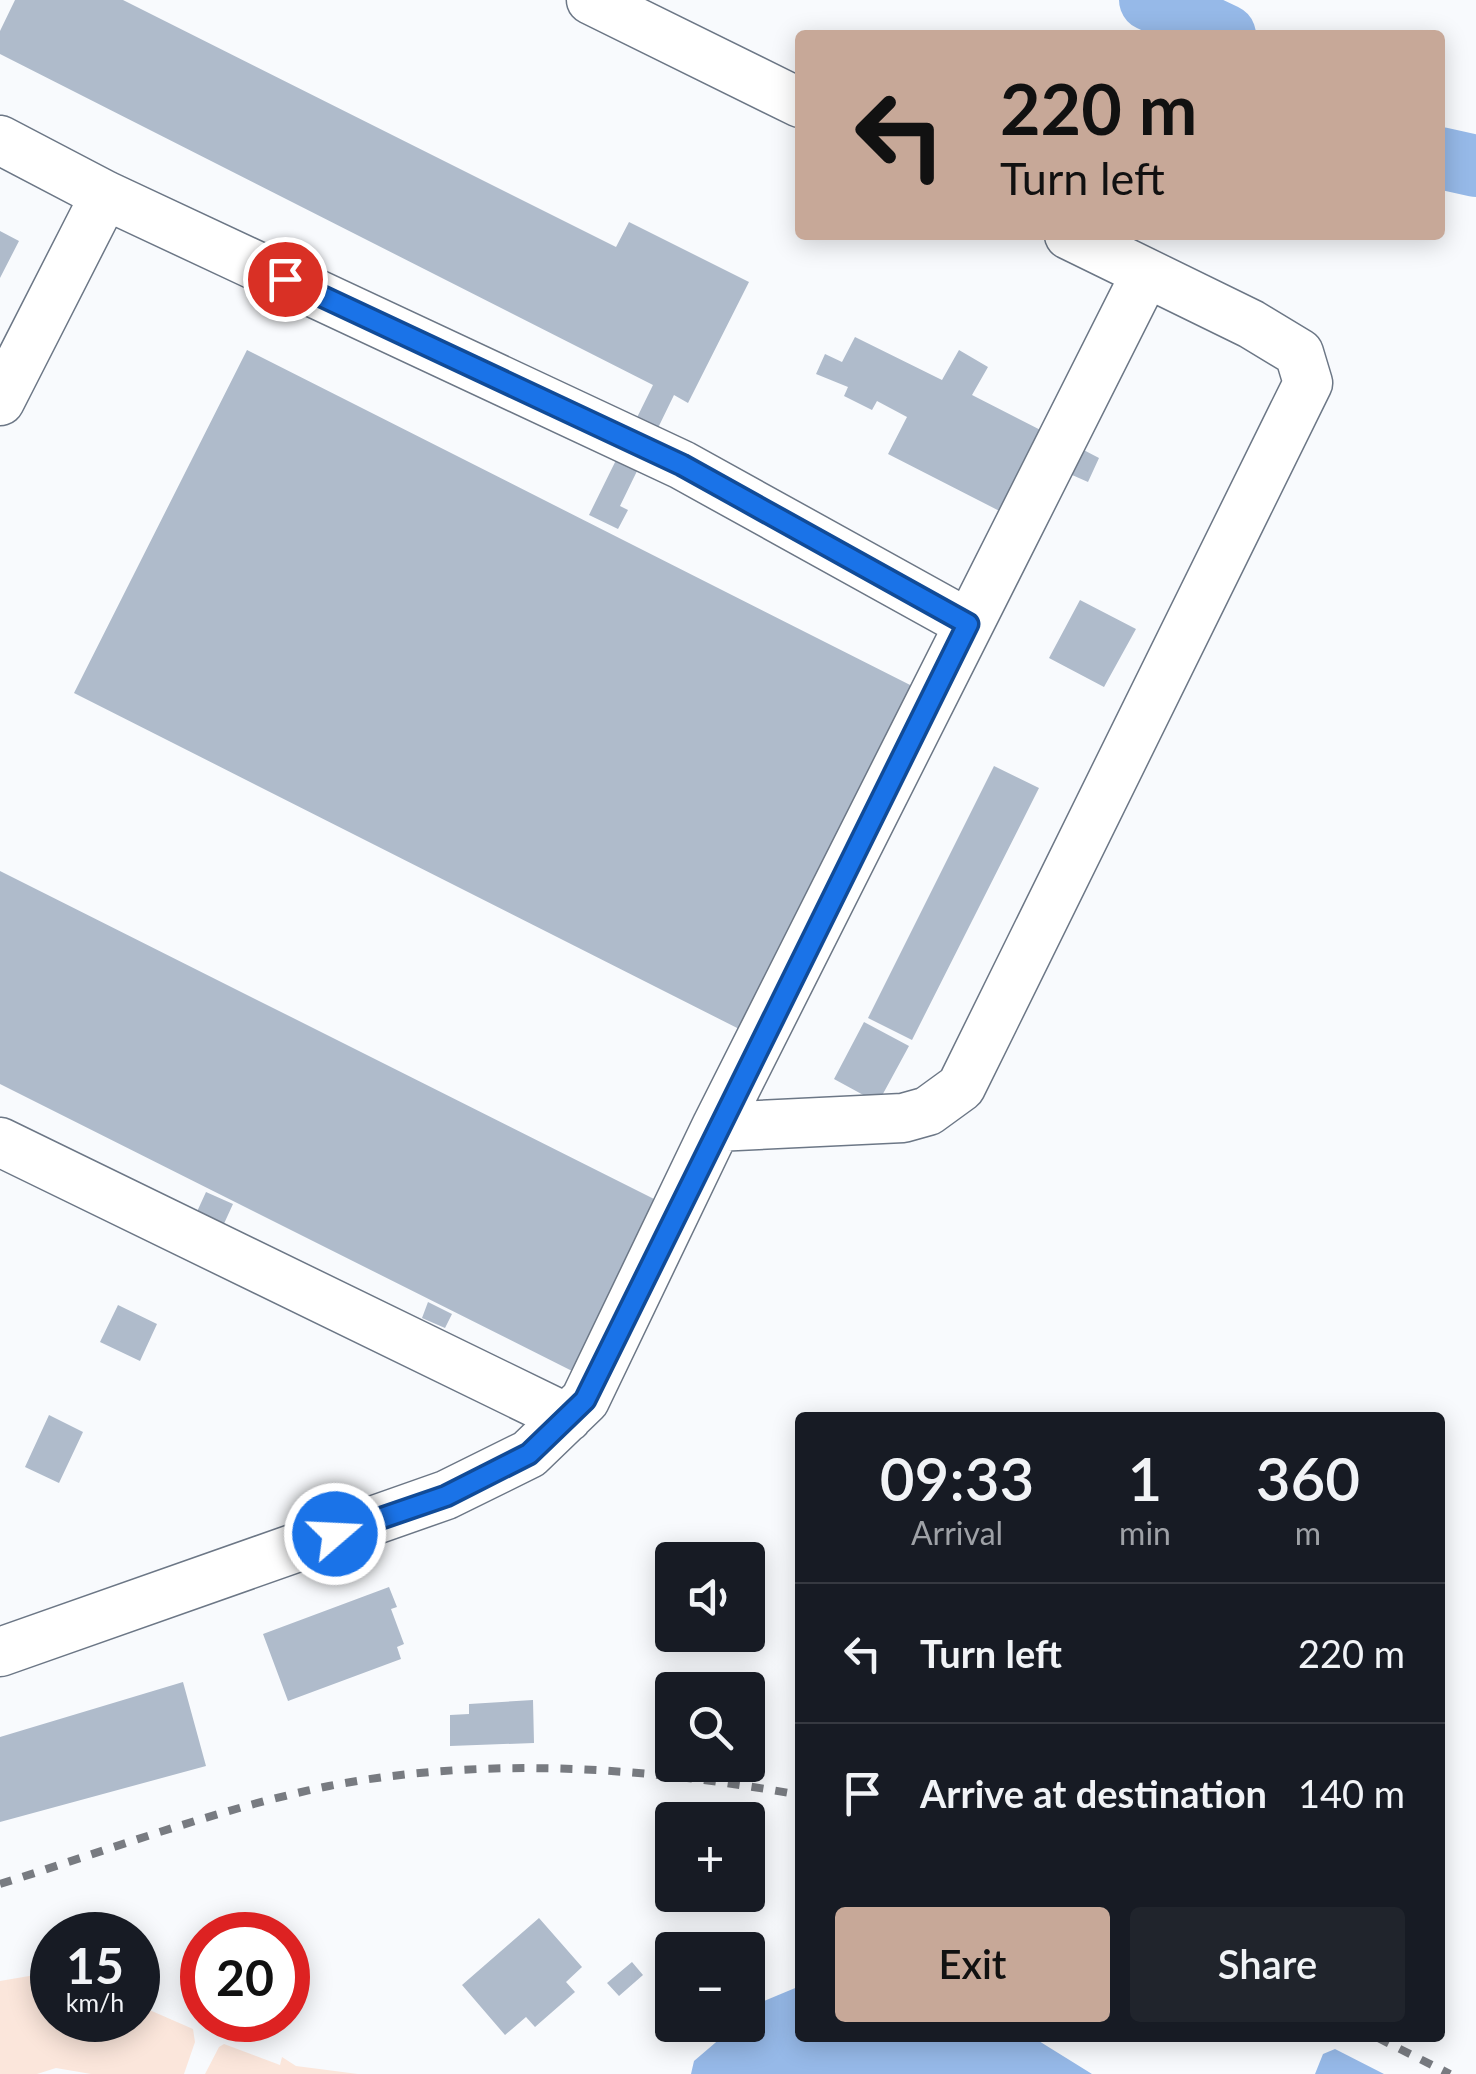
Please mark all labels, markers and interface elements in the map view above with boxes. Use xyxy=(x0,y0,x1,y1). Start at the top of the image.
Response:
text: 220 m xyxy=(1000,66,1197,150)
icon: left xyxy=(835,70,965,200)
text: Turn left xyxy=(1000,151,1165,205)
pin xyxy=(243,237,328,322)
icon: arrive xyxy=(258,252,313,307)
text: 09:33 xyxy=(880,1442,1034,1514)
text: 1 xyxy=(1128,1442,1162,1514)
text: 360 xyxy=(1256,1442,1360,1514)
position arrow xyxy=(283,1482,387,1586)
text: Arrival xyxy=(911,1513,1003,1552)
text: min xyxy=(1119,1513,1171,1552)
text: m xyxy=(1295,1513,1321,1552)
map controls xyxy=(655,1542,765,2042)
button: sound xyxy=(655,1542,765,1652)
icon: left xyxy=(835,1626,890,1681)
text: Turn left xyxy=(920,1630,1062,1676)
text: 220 m xyxy=(1298,1630,1405,1676)
button: search xyxy=(655,1672,765,1782)
icon: arrive xyxy=(835,1766,890,1821)
text: Arrive at destination xyxy=(920,1770,1267,1816)
text: 140 m xyxy=(1298,1770,1405,1816)
button: + xyxy=(655,1802,765,1912)
button: Exit xyxy=(835,1907,1110,2022)
button: Share xyxy=(1130,1907,1405,2022)
speed limit sign: 20 xyxy=(180,1912,310,2042)
button: − xyxy=(655,1932,765,2042)
text: 15 xyxy=(66,1935,124,1995)
text: km/h xyxy=(66,1987,124,2017)

